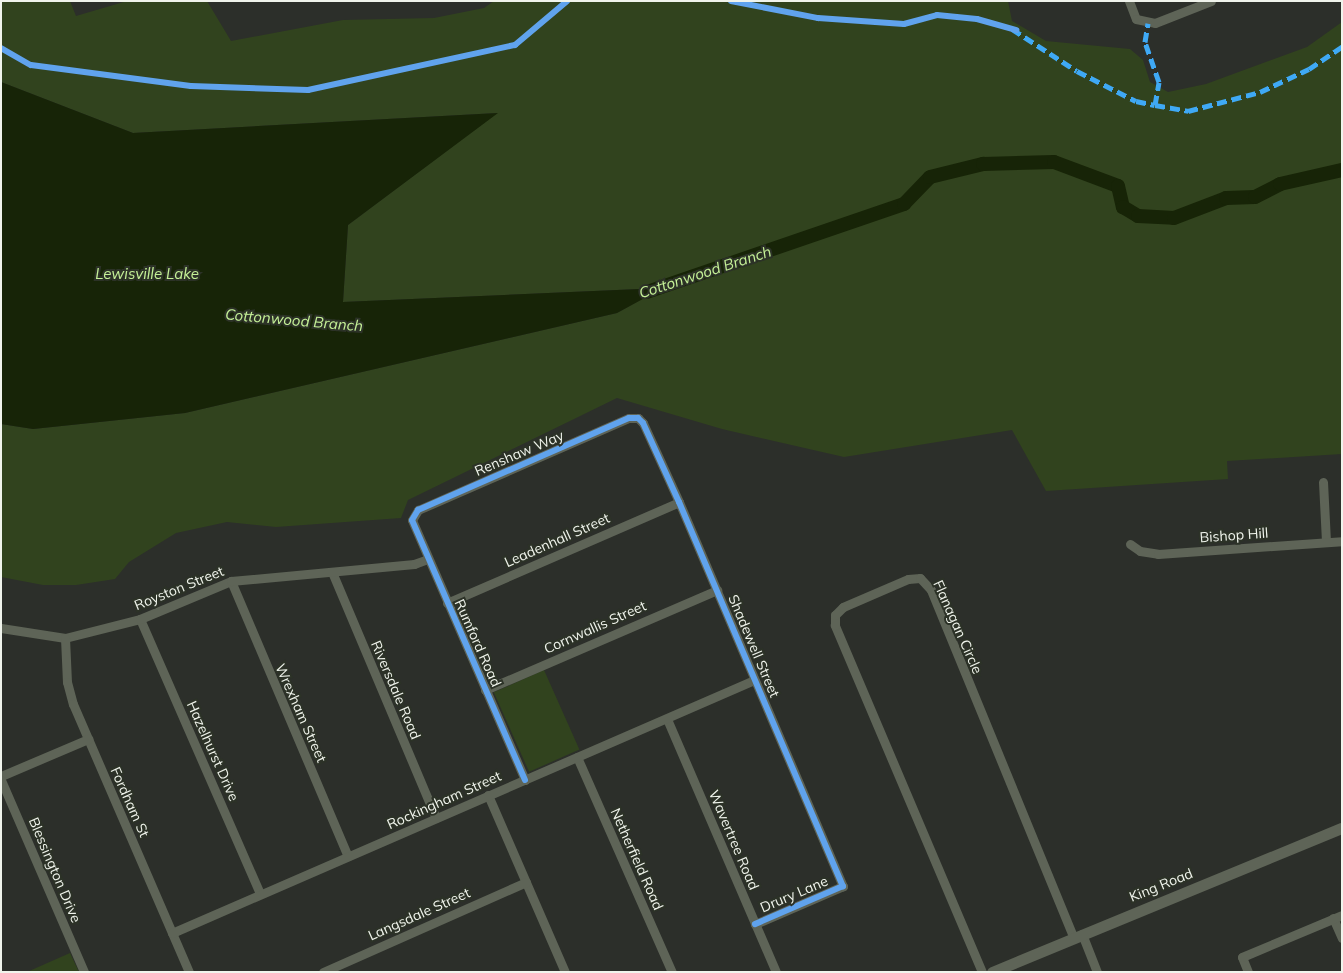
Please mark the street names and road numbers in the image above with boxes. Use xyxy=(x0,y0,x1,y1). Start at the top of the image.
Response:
street label: Renshaw Way xyxy=(472,427,566,479)
street label: Leadenhall Street xyxy=(502,509,612,571)
street label: Bishop Hill xyxy=(1199,524,1269,546)
street label: Royston Street xyxy=(132,562,226,614)
street label: Flanagan Circle xyxy=(930,578,986,676)
street label: Shadewell Street xyxy=(725,592,783,700)
street label: Rumford Road xyxy=(451,597,505,689)
street label: Cornwallis Street xyxy=(541,597,649,657)
street label: Riversdale Road xyxy=(368,638,424,742)
street label: Wrexham Street xyxy=(272,661,330,765)
street label: Hazelhurst Drive xyxy=(183,698,243,804)
street label: Fordham St xyxy=(107,764,153,840)
street label: Rockingham Street xyxy=(384,767,504,833)
street label: Wavertree Road xyxy=(705,788,763,892)
street label: Netherfield Road xyxy=(607,806,667,912)
street label: Blessington Drive xyxy=(25,815,85,925)
street label: King Road xyxy=(1127,865,1195,905)
street label: Drury Lane xyxy=(758,872,830,916)
street label: Langsdale Street xyxy=(365,884,473,944)

